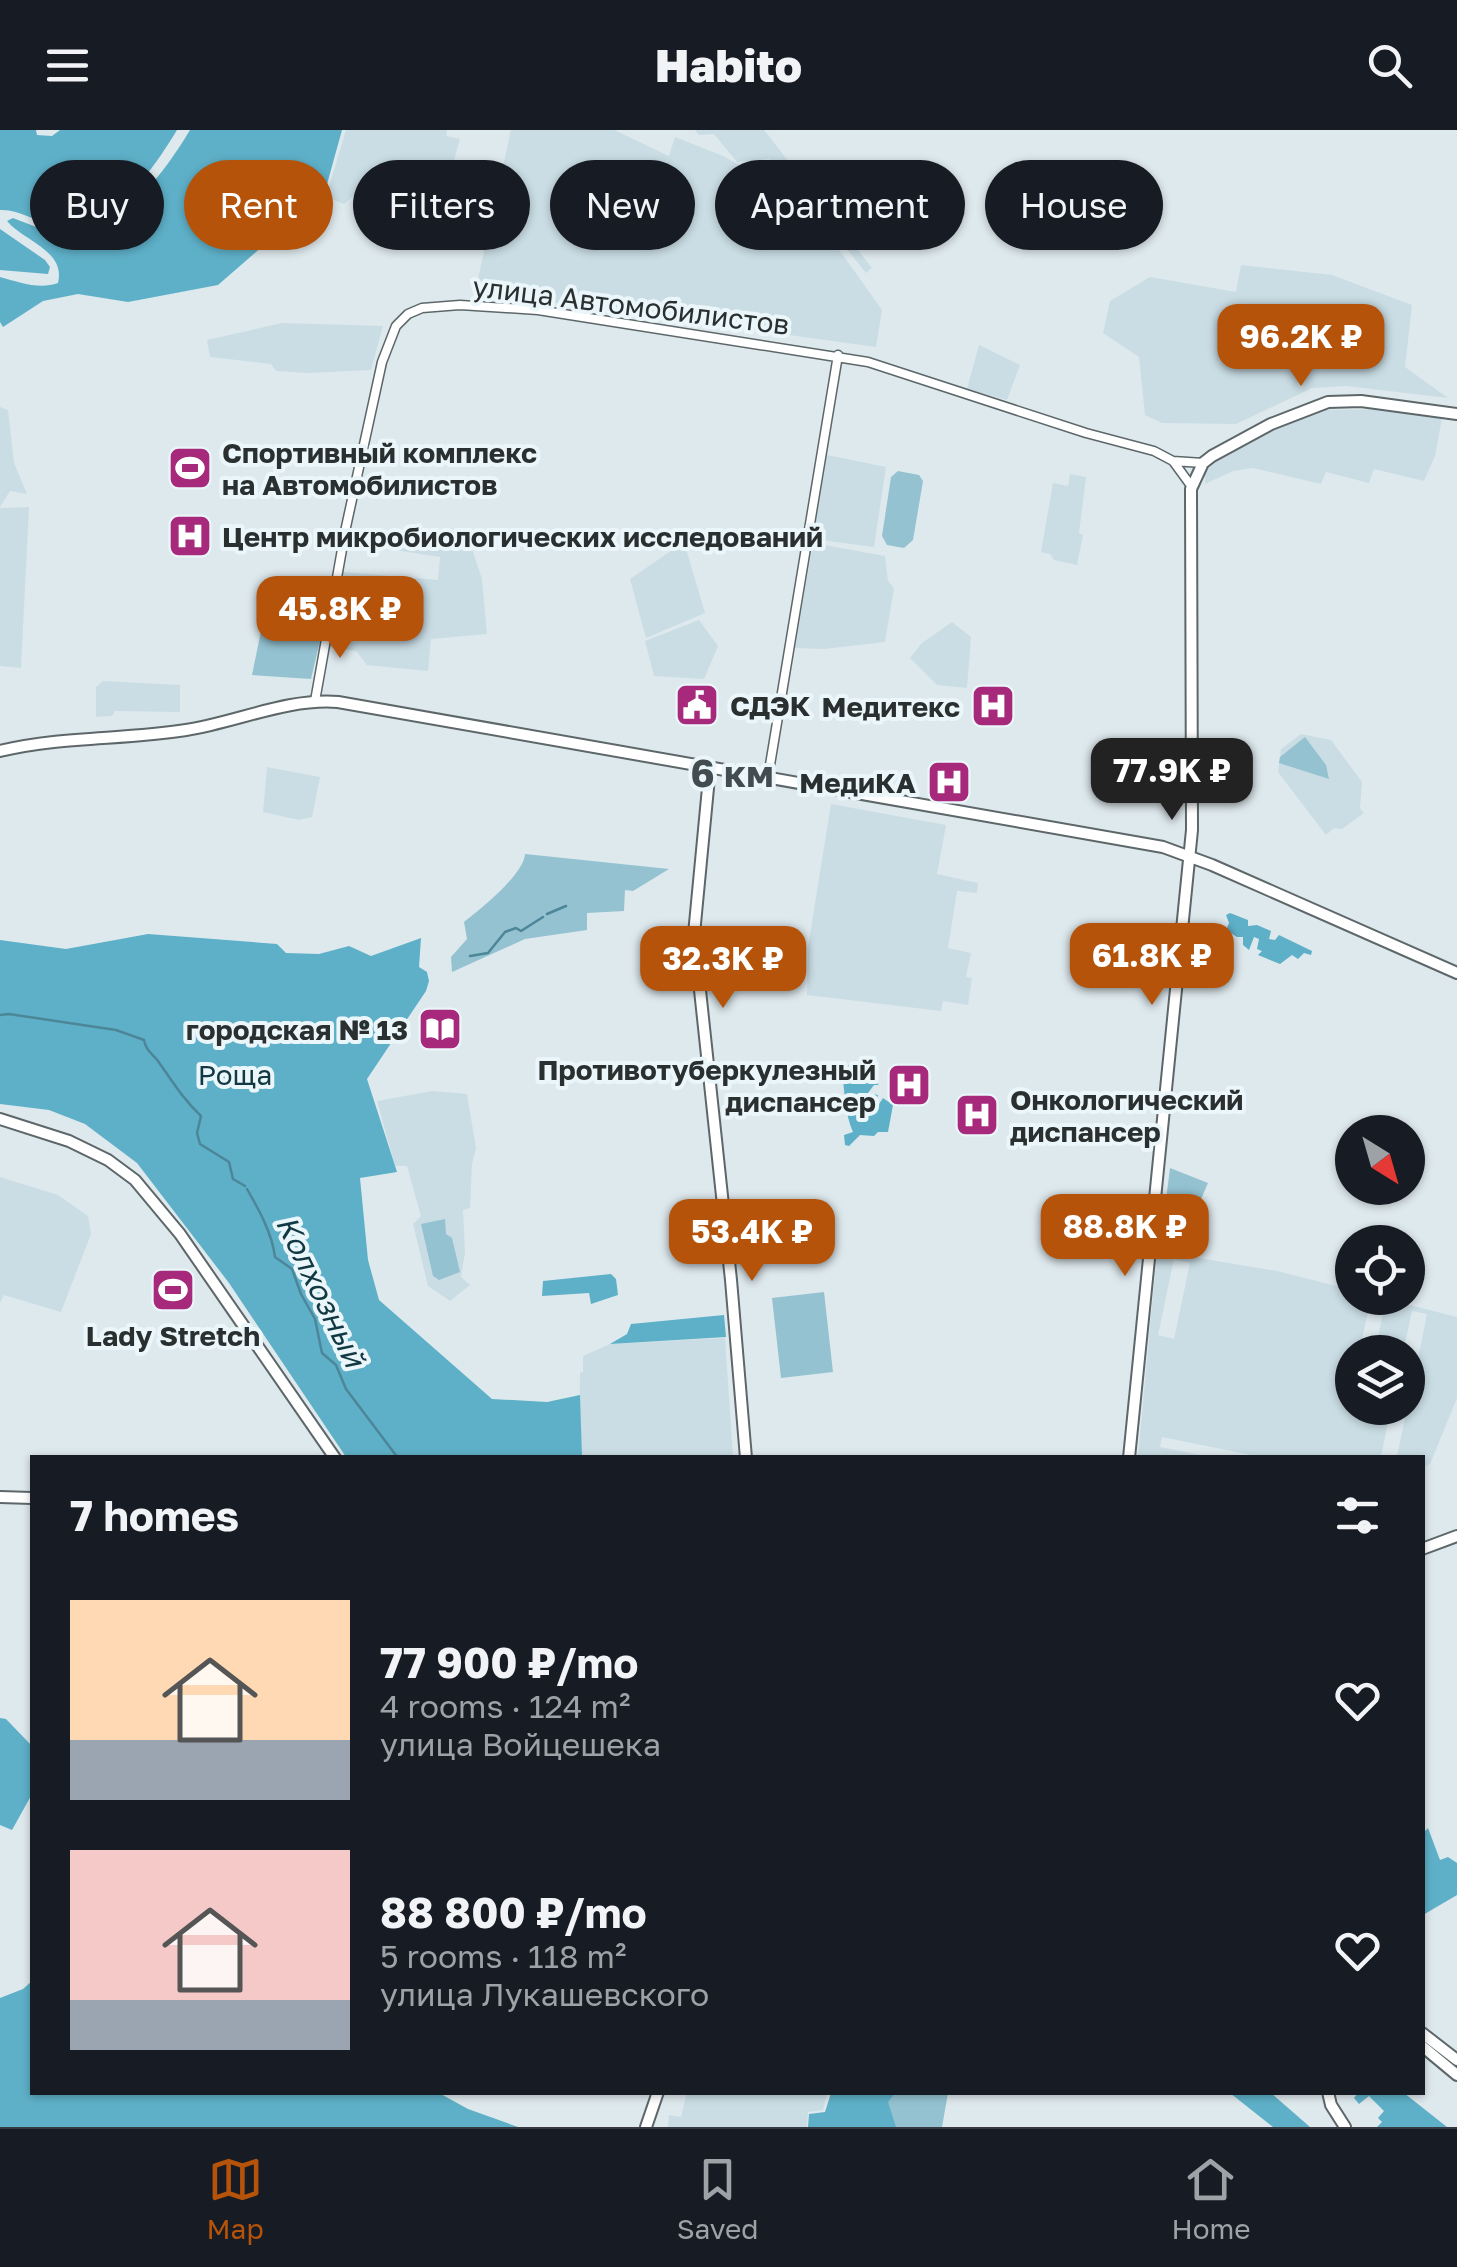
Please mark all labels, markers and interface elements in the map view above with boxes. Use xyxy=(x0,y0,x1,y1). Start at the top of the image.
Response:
icon: menu xyxy=(40,38,95,93)
text: Habito xyxy=(655,38,802,92)
icon: search xyxy=(1362,38,1417,93)
chip: Buy xyxy=(30,160,164,250)
chip: Rent xyxy=(184,160,333,250)
chip: Filters xyxy=(353,160,530,250)
chip: New xyxy=(550,160,695,250)
chip: Apartment xyxy=(715,160,965,250)
chip: House xyxy=(985,160,1163,250)
street label: улица Автомобилистов xyxy=(471,269,791,341)
pin: 96.2K ₽ xyxy=(1209,304,1393,389)
text: 96.2K ₽ xyxy=(1239,317,1363,355)
place label: Спортивный комплекс на Автомобилистов xyxy=(222,436,537,501)
sports icon: Спортивный комплекс на Автомобилистов xyxy=(167,445,213,491)
hospital icon: Центр микробиологических исследований xyxy=(167,513,213,559)
place label: Центр микробиологических исследований xyxy=(222,520,823,553)
pin: 45.8K ₽ xyxy=(248,576,432,661)
text: 45.8K ₽ xyxy=(278,589,402,627)
public building icon: СДЭК xyxy=(674,682,720,728)
hospital icon: Медитекс xyxy=(970,683,1016,729)
place label: СДЭК xyxy=(730,689,811,722)
place label: Медитекс xyxy=(822,690,960,723)
pin: 77.9K ₽ xyxy=(1080,738,1264,823)
district label: 6 км xyxy=(690,750,774,795)
text: 77.9K ₽ xyxy=(1113,751,1231,789)
hospital icon: МедиКА xyxy=(926,759,972,805)
place label: МедиКА xyxy=(799,766,916,799)
pin: 61.8K ₽ xyxy=(1060,923,1244,1008)
pin: 32.3K ₽ xyxy=(631,926,815,1011)
text: 61.8K ₽ xyxy=(1092,936,1212,974)
text: 32.3K ₽ xyxy=(662,939,784,977)
library icon: городская № 13 xyxy=(417,1006,463,1052)
place label: городская № 13 xyxy=(186,1013,408,1046)
place label: Противотуберкулезный диспансер xyxy=(537,1053,876,1118)
park label: Роща xyxy=(198,1058,272,1091)
hospital icon: Противотуберкулезный диспансер xyxy=(886,1062,932,1108)
place label: Онкологический диспансер xyxy=(1010,1083,1243,1148)
hospital icon: Онкологический диспансер xyxy=(954,1092,1000,1138)
north arrow xyxy=(1335,1115,1425,1205)
map controls xyxy=(1335,1115,1425,1425)
pin: 88.8K ₽ xyxy=(1033,1194,1217,1279)
pin: 53.4K ₽ xyxy=(660,1199,844,1284)
text: 88.8K ₽ xyxy=(1063,1207,1187,1245)
water label: Колхозный xyxy=(269,1209,374,1374)
text: 53.4K ₽ xyxy=(691,1212,813,1250)
button: locate xyxy=(1335,1225,1425,1315)
sports icon: Lady Stretch xyxy=(150,1267,196,1313)
place label: Lady Stretch xyxy=(86,1319,260,1352)
button: layers xyxy=(1335,1335,1425,1425)
icon: filters xyxy=(1330,1488,1385,1543)
text: 7 homes xyxy=(70,1490,239,1540)
text: 77 900 ₽/mo xyxy=(380,1637,639,1687)
icon: home xyxy=(150,1640,270,1760)
icon: heart xyxy=(1330,1673,1385,1728)
text: 4 rooms · 124 m² xyxy=(380,1687,630,1725)
text: улица Войцешека xyxy=(380,1725,661,1763)
text: 88 800 ₽/mo xyxy=(380,1887,647,1937)
icon: home xyxy=(150,1890,270,2010)
icon: heart xyxy=(1330,1923,1385,1978)
text: 5 rooms · 118 m² xyxy=(380,1937,626,1975)
text: улица Лукашевского xyxy=(380,1975,709,2013)
tab: Map xyxy=(207,2152,264,2245)
tab: Saved xyxy=(677,2152,758,2245)
tab: Home xyxy=(1171,2152,1251,2245)

